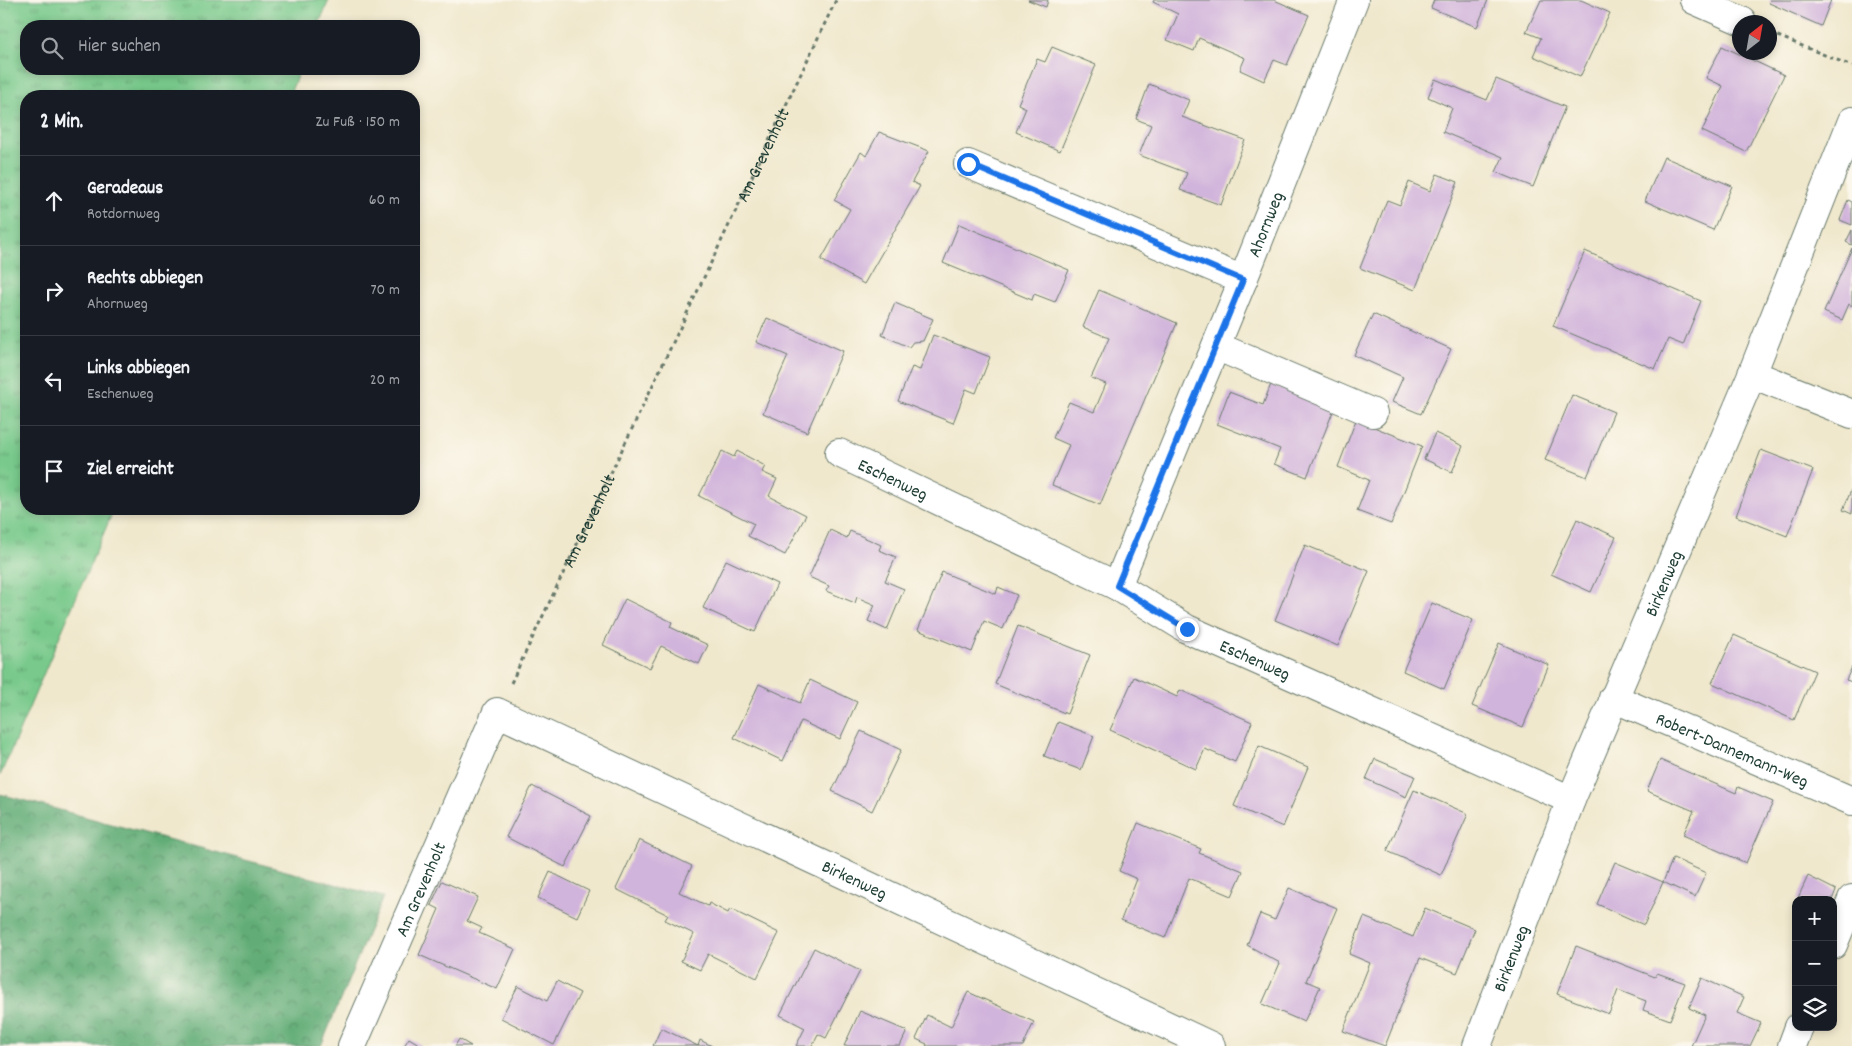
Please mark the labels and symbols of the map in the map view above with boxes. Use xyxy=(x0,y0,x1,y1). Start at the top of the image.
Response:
north arrow xyxy=(1732,15,1777,60)
street label: Am Grevenholt xyxy=(732,105,798,207)
route start xyxy=(957,153,980,176)
street label: Ahornweg xyxy=(1243,189,1292,262)
street label: Eschenweg xyxy=(853,454,931,509)
street label: Am Grevenholt xyxy=(558,470,624,573)
street label: Birkenweg xyxy=(1640,547,1691,621)
route end xyxy=(1176,618,1199,641)
street label: Eschenweg xyxy=(1215,635,1294,688)
street label: Robert-Dannemann-Weg xyxy=(1651,708,1812,796)
street label: Am Grevenholt xyxy=(391,839,454,941)
street label: Birkenweg xyxy=(817,856,891,908)
street label: Birkenweg xyxy=(1489,922,1537,996)

